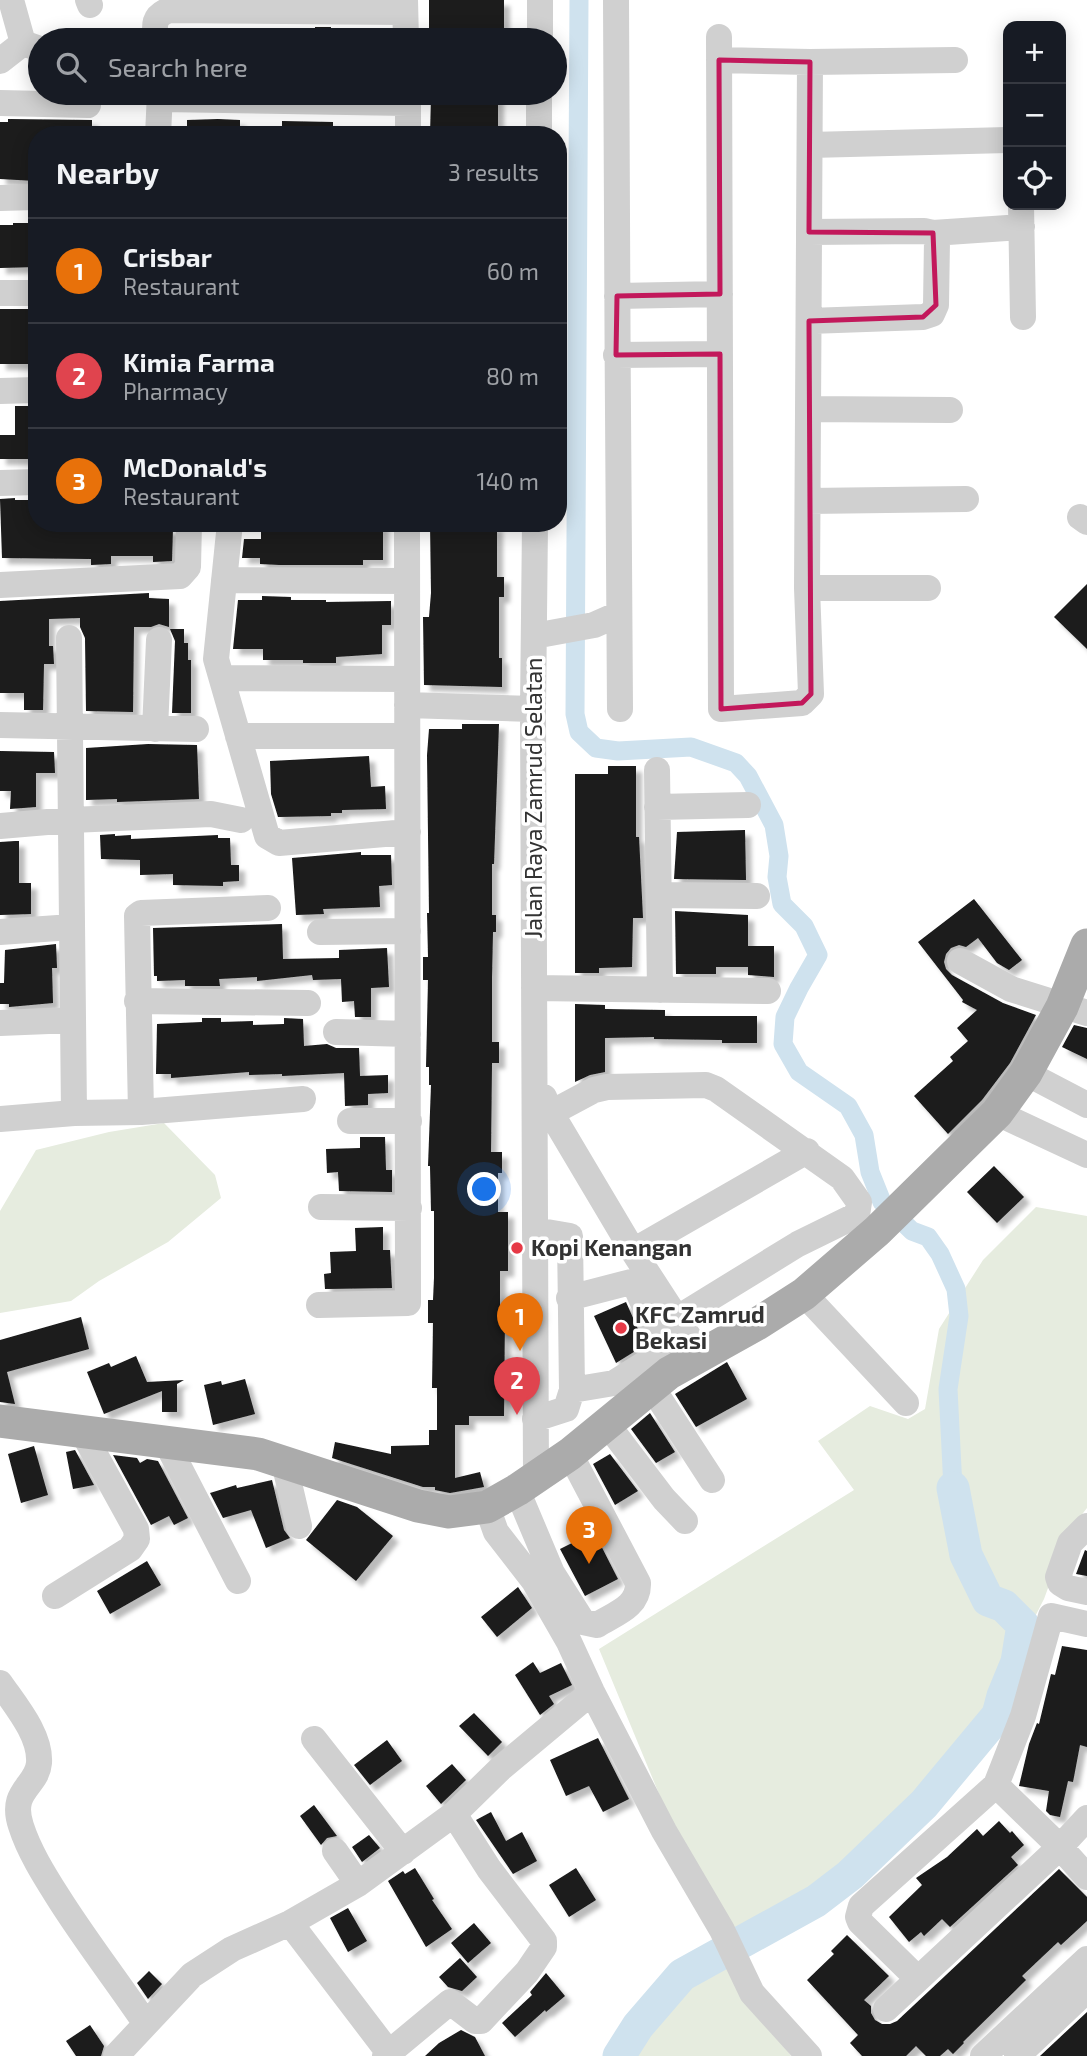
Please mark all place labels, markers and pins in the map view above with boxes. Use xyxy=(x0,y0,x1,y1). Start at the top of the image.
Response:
place label: Kopi Kenangan xyxy=(531,1233,692,1261)
marker: Kopi Kenangan xyxy=(509,1240,525,1256)
pin: 1 xyxy=(497,1293,543,1351)
place label: KFC Zamrud Bekasi xyxy=(635,1300,765,1354)
marker: KFC Zamrud Bekasi xyxy=(613,1320,629,1336)
pin: 2 xyxy=(494,1357,540,1415)
pin: 3 xyxy=(566,1506,612,1564)

